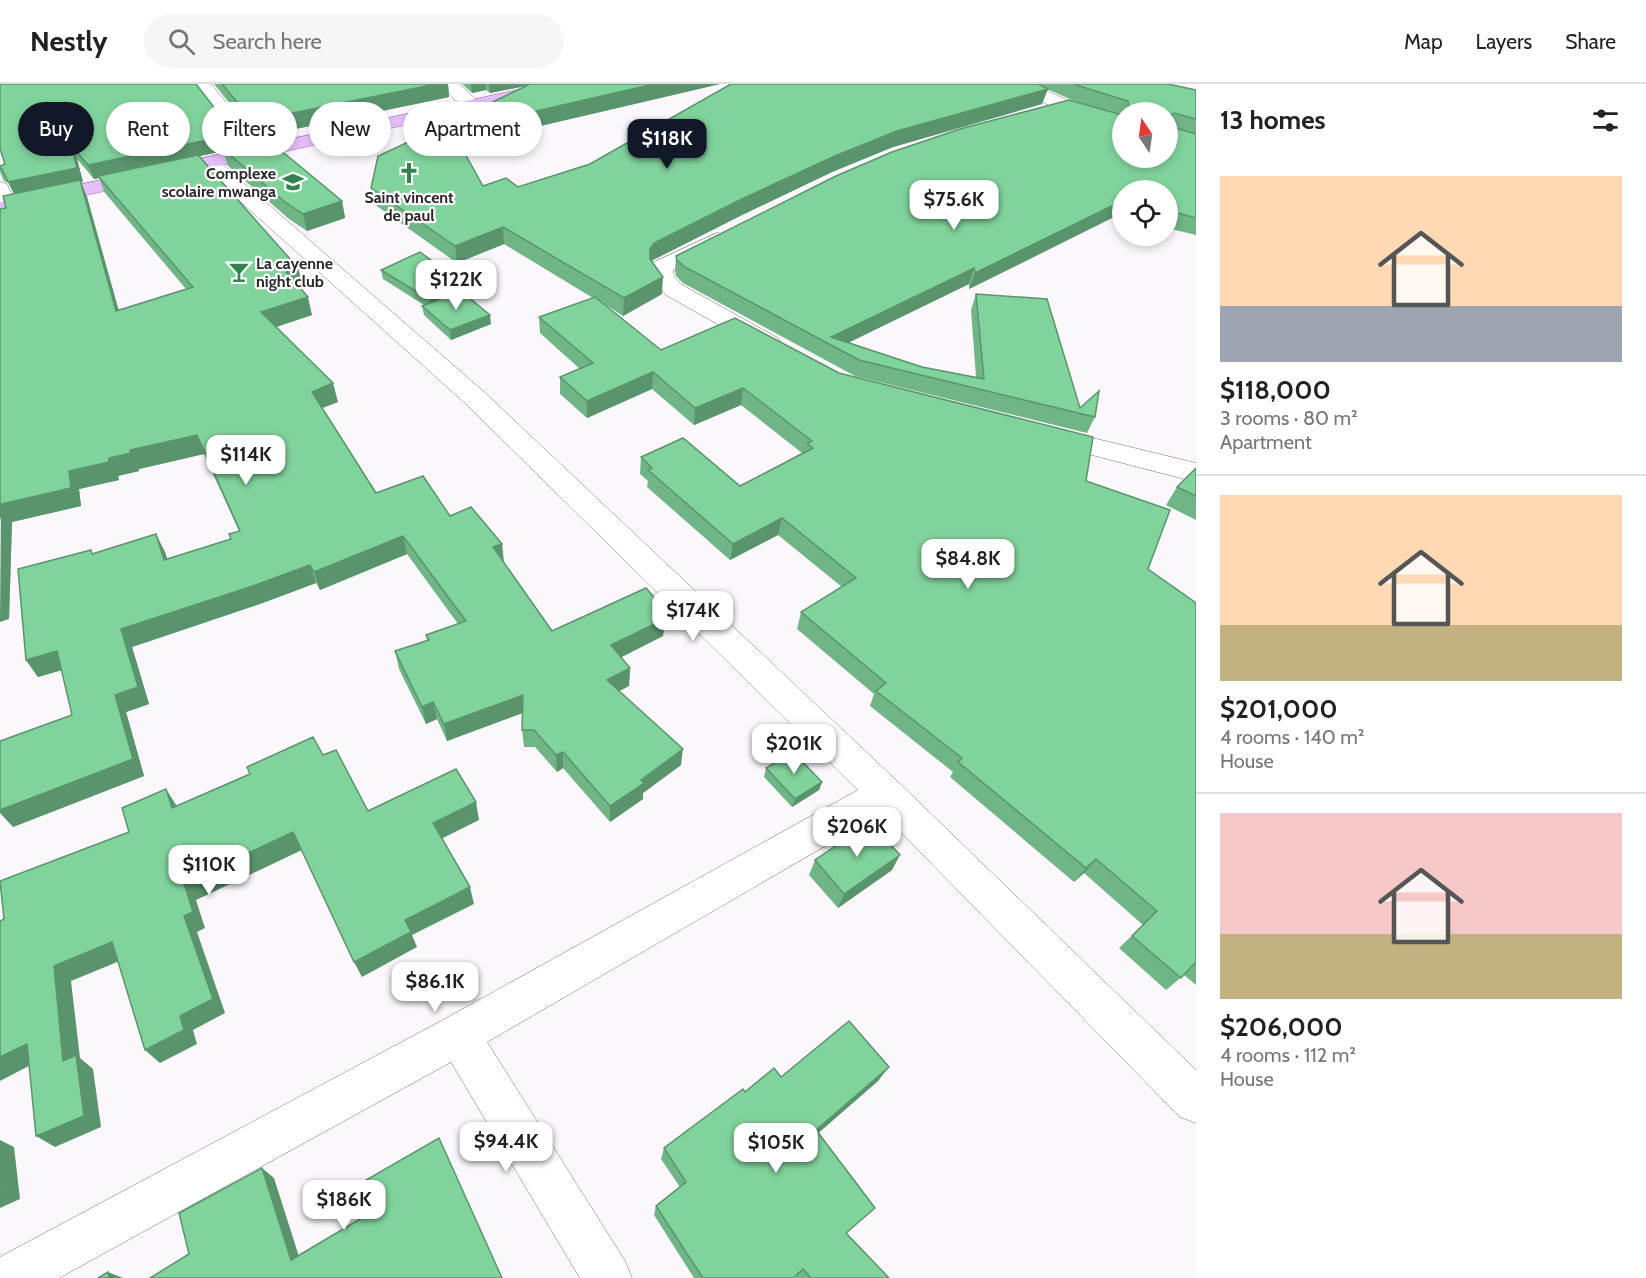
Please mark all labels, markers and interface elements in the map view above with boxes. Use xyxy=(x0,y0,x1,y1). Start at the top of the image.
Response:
search box xyxy=(144,14,564,68)
text: Nestly xyxy=(30,24,108,58)
icon: search xyxy=(165,25,198,58)
text: Search here xyxy=(213,28,322,55)
text: Map xyxy=(1404,29,1443,54)
text: Layers xyxy=(1476,29,1532,54)
text: Share xyxy=(1565,29,1616,54)
chip: Buy xyxy=(18,102,94,156)
chip: Rent xyxy=(106,102,190,156)
chip: Filters xyxy=(202,102,297,156)
chip: New xyxy=(309,102,391,156)
chip: Apartment xyxy=(403,102,542,156)
north arrow xyxy=(1112,102,1178,168)
map controls xyxy=(1112,102,1178,246)
text: 13 homes xyxy=(1220,104,1326,136)
icon: filters xyxy=(1589,104,1622,137)
pin: $118K xyxy=(625,119,709,170)
text: $118K xyxy=(642,126,692,150)
church icon: Saint vincent de paul xyxy=(397,161,421,185)
place label: Complexe scolaire mwanga xyxy=(162,164,276,201)
school or university icon: Complexe scolaire mwanga xyxy=(281,170,305,194)
pin: $75.6K xyxy=(905,180,1003,231)
button: locate xyxy=(1112,180,1178,246)
text: $75.6K xyxy=(924,187,984,211)
place label: Saint vincent de paul xyxy=(364,188,454,225)
icon: home xyxy=(1367,215,1475,323)
place label: La cayenne night club xyxy=(256,254,333,291)
bar icon: La cayenne night club xyxy=(227,260,251,284)
pin: $122K xyxy=(414,260,498,311)
text: $122K xyxy=(430,267,482,291)
text: $118,000 xyxy=(1220,374,1331,406)
text: 3 rooms · 80 m² xyxy=(1220,406,1358,430)
text: Apartment xyxy=(1220,430,1312,454)
pin: $114K xyxy=(204,435,288,486)
text: $114K xyxy=(220,442,272,466)
icon: home xyxy=(1367,534,1475,642)
pin: $84.8K xyxy=(919,539,1017,590)
text: $84.8K xyxy=(935,546,1001,570)
pin: $174K xyxy=(651,591,735,642)
text: $174K xyxy=(666,598,720,622)
text: $201,000 xyxy=(1220,693,1338,725)
pin: $201K xyxy=(752,724,836,775)
text: 4 rooms · 140 m² xyxy=(1220,725,1364,749)
text: $201K xyxy=(766,731,822,755)
text: House xyxy=(1220,749,1274,773)
pin: $206K xyxy=(815,807,899,858)
text: $206K xyxy=(827,814,887,838)
pin: $110K xyxy=(167,845,251,896)
text: $110K xyxy=(182,852,236,876)
icon: home xyxy=(1367,852,1475,960)
pin: $86.1K xyxy=(386,962,484,1013)
text: $86.1K xyxy=(406,969,464,993)
text: $206,000 xyxy=(1220,1011,1343,1043)
text: 4 rooms · 112 m² xyxy=(1220,1043,1356,1067)
text: House xyxy=(1220,1067,1274,1091)
pin: $94.4K xyxy=(457,1122,555,1173)
pin: $105K xyxy=(734,1123,818,1174)
text: $94.4K xyxy=(474,1129,538,1153)
text: $105K xyxy=(748,1130,804,1154)
pin: $186K xyxy=(302,1180,386,1231)
text: $186K xyxy=(317,1187,371,1211)

